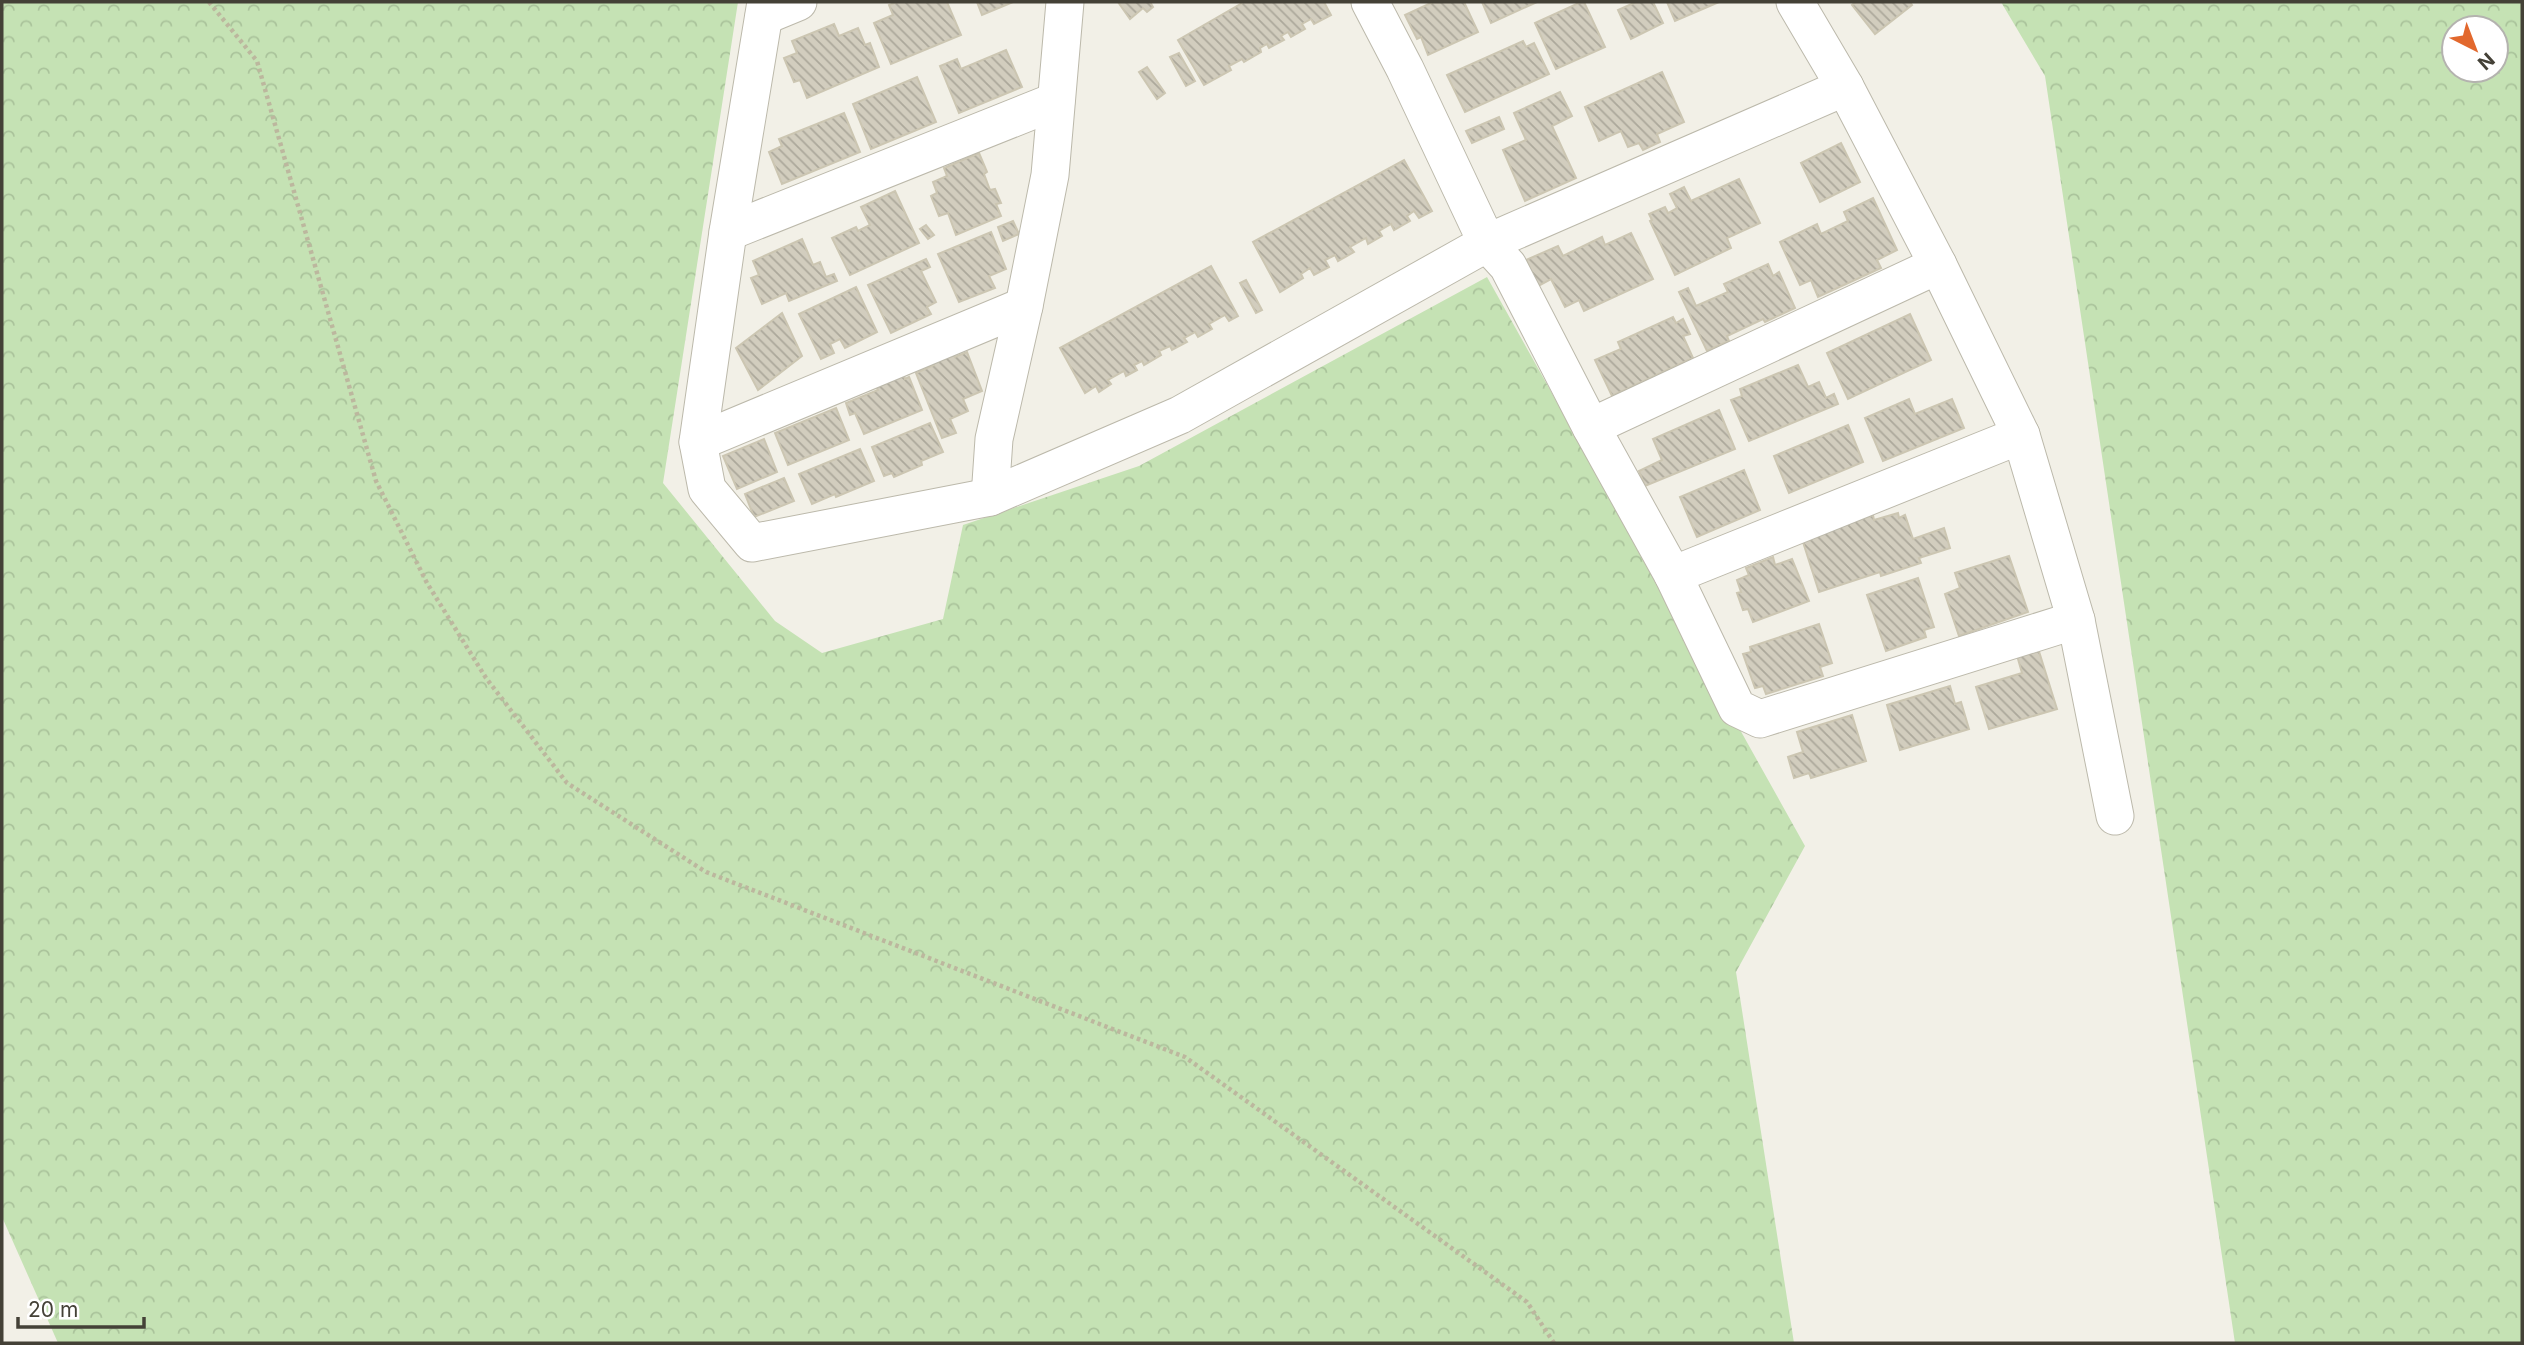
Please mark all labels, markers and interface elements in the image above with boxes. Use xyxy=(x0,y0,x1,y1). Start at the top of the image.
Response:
north arrow xyxy=(2440,14,2510,84)
text: N xyxy=(2473,48,2499,75)
scale bar xyxy=(18,1286,144,1330)
text: 20 m xyxy=(28,1297,78,1322)

